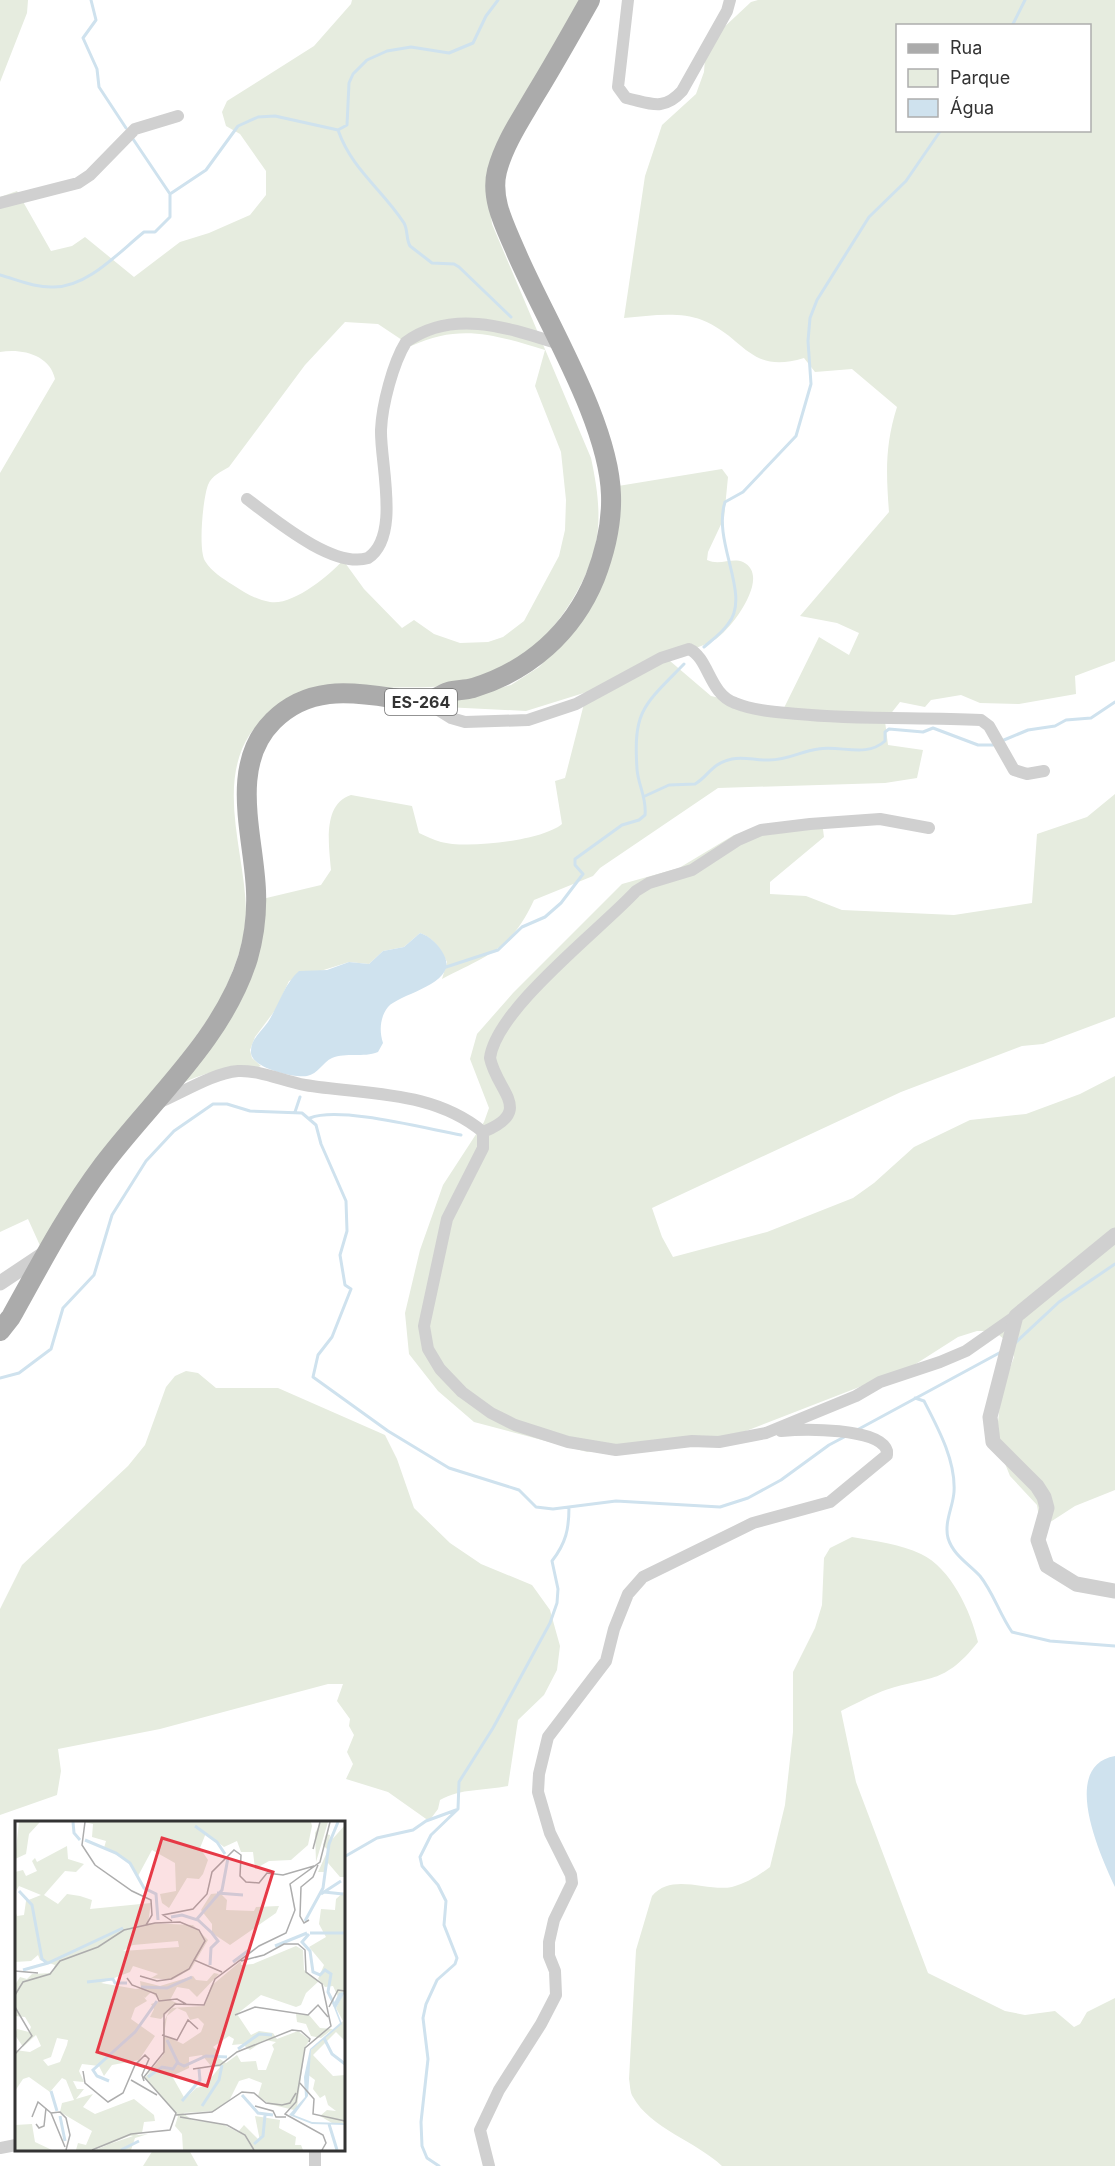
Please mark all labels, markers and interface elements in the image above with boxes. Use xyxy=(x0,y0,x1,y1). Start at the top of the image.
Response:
legend xyxy=(896,24,1091,132)
text: Rua xyxy=(950,37,982,58)
text: Parque xyxy=(950,67,1010,88)
text: Água xyxy=(950,96,994,118)
road number: ES-264 xyxy=(385,689,457,715)
inset map xyxy=(15,1821,345,2151)

